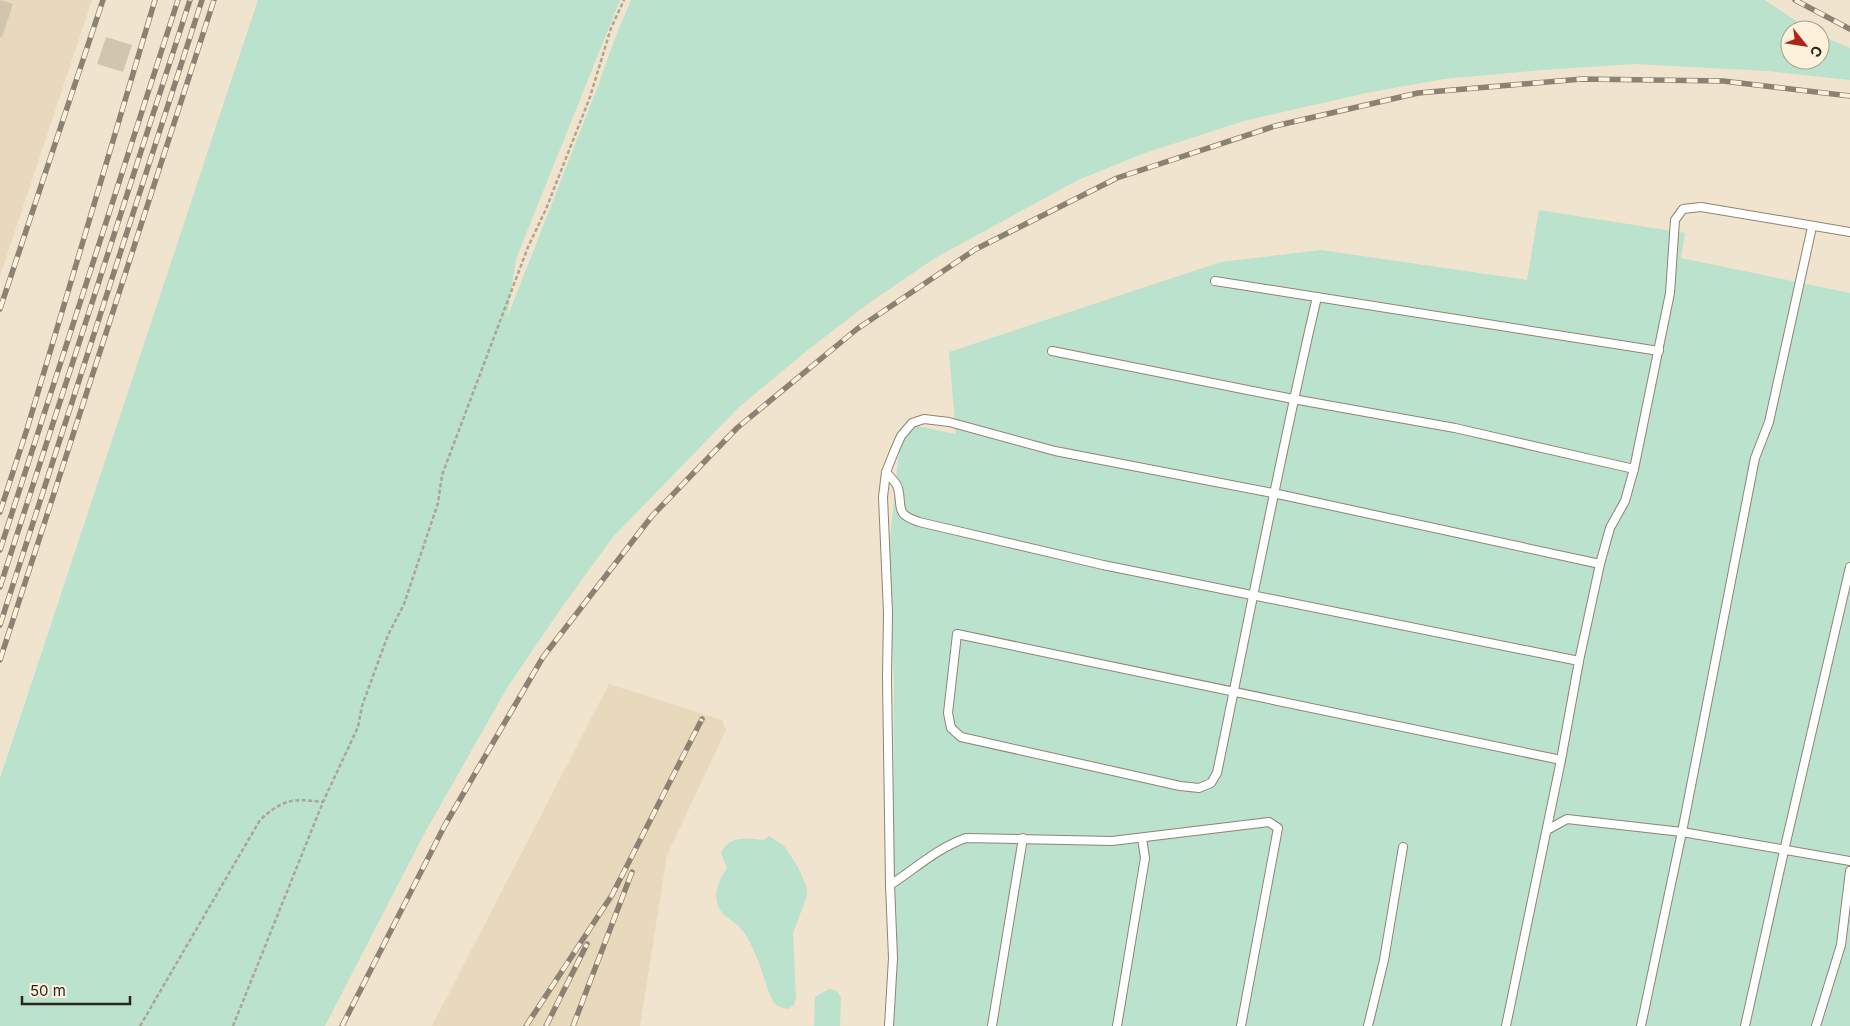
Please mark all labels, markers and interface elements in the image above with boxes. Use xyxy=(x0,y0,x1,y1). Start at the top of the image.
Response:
north arrow xyxy=(1780,20,1830,70)
text: С xyxy=(1807,43,1827,60)
scale bar xyxy=(22,974,130,1006)
text: 50 m xyxy=(30,981,66,1000)

